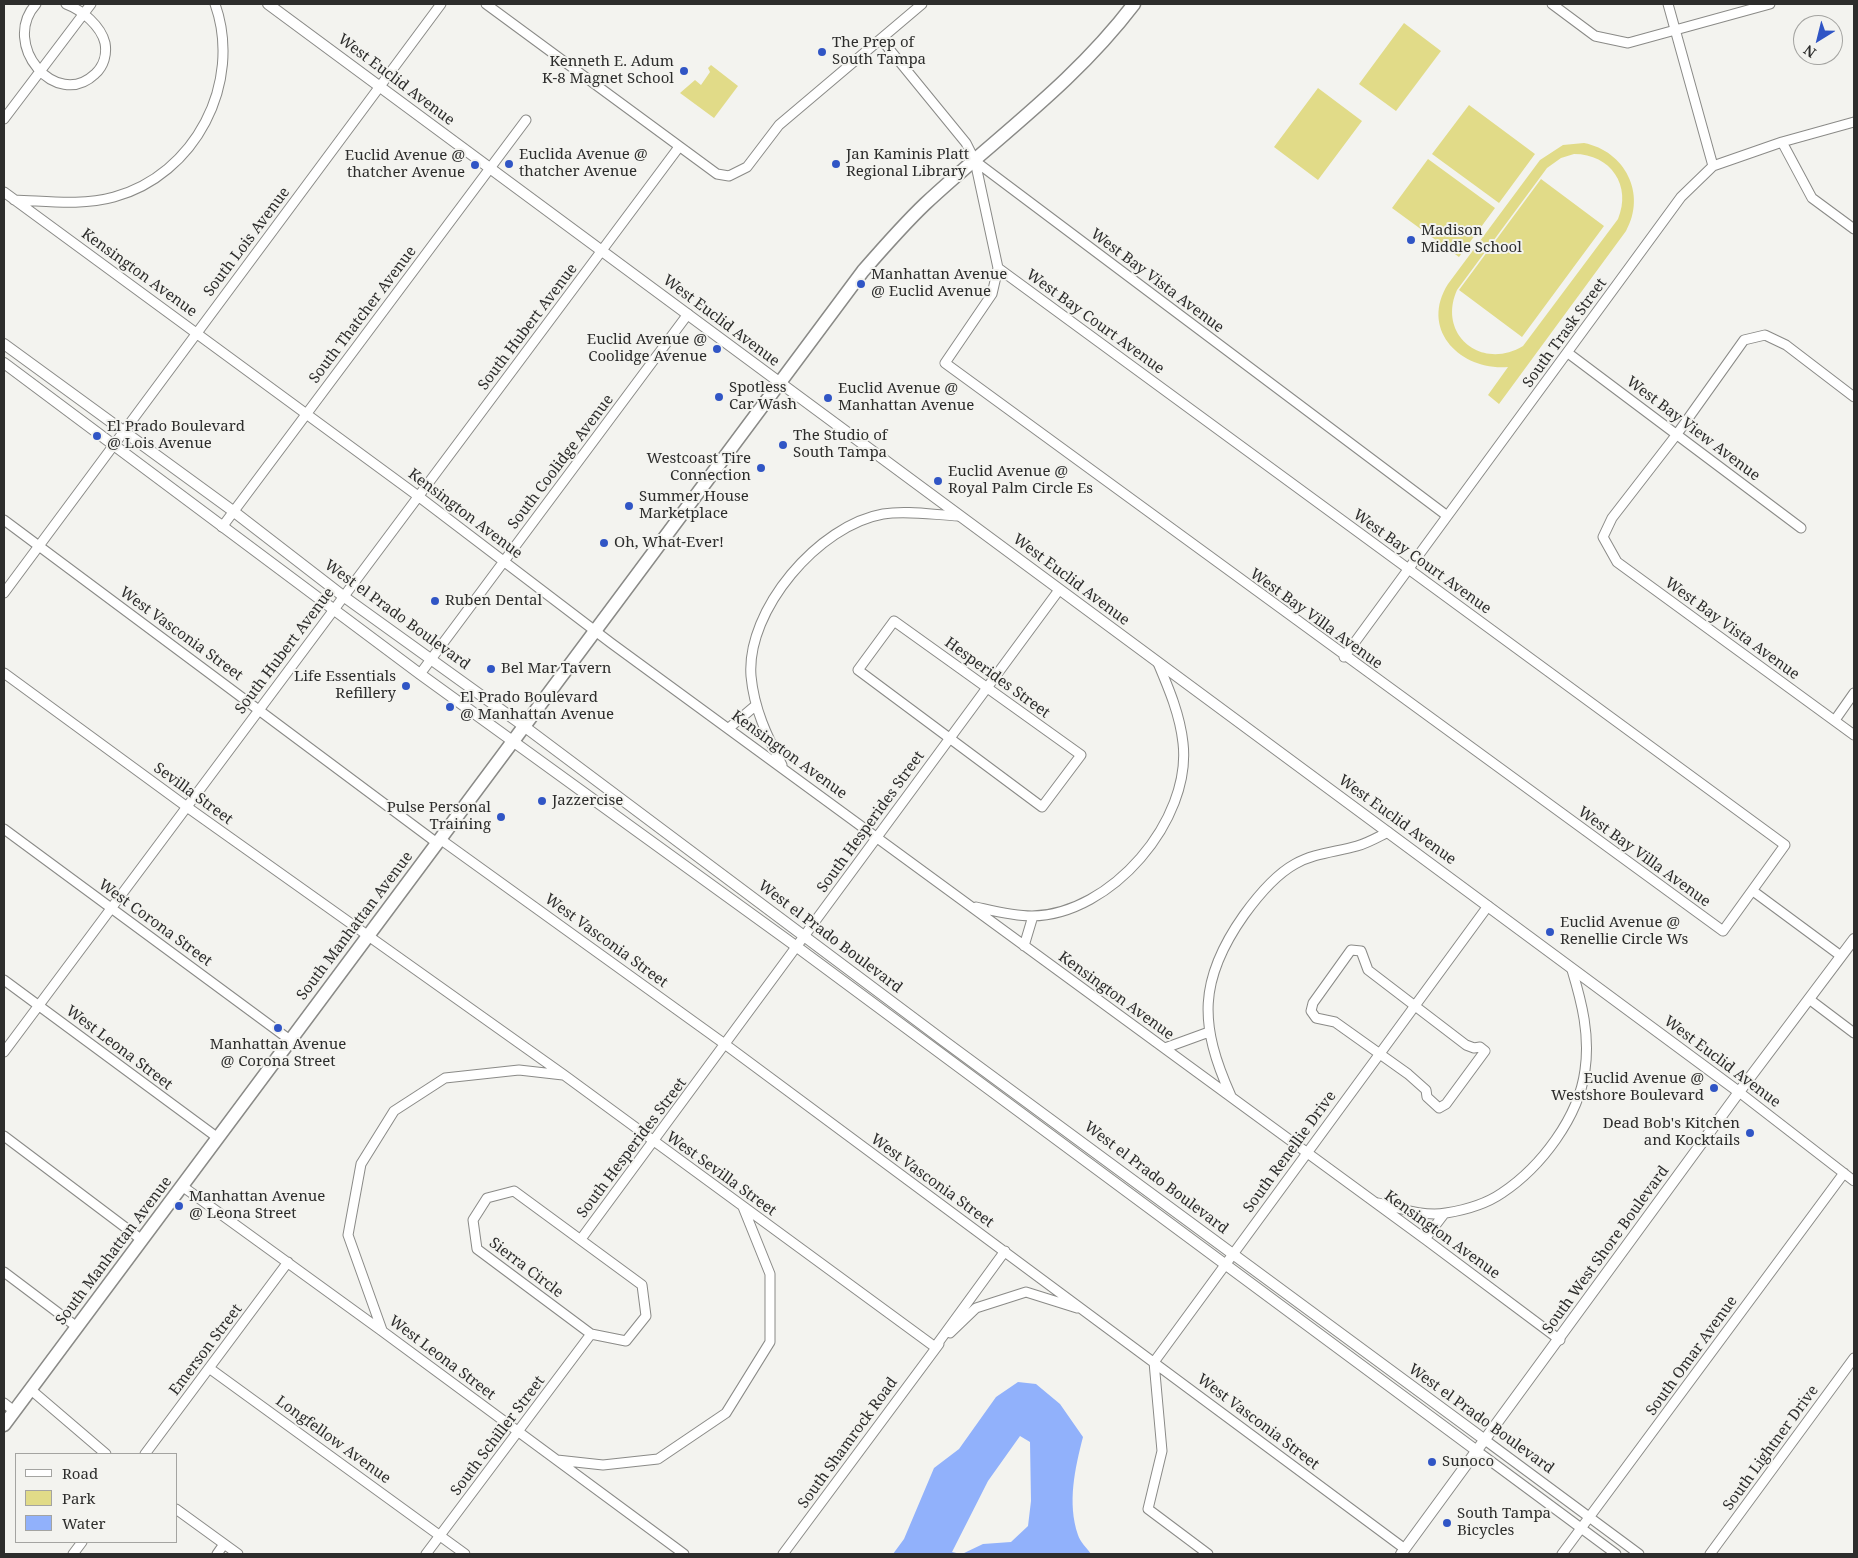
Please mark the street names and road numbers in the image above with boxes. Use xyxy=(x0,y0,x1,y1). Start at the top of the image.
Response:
street label: West Euclid Avenue xyxy=(334,30,458,130)
street label: South Lois Avenue xyxy=(200,184,294,300)
street label: Kensington Avenue xyxy=(78,225,200,321)
street label: West Bay Vista Avenue xyxy=(1087,225,1227,337)
street label: South Thatcher Avenue xyxy=(306,243,420,387)
street label: South Hubert Avenue xyxy=(475,260,581,394)
street label: West Bay Court Avenue xyxy=(1022,266,1168,378)
street label: West Euclid Avenue xyxy=(659,271,783,371)
street label: South Trask Street xyxy=(1519,275,1611,391)
street label: West Bay View Avenue xyxy=(1623,373,1763,485)
street label: South Coolidge Avenue xyxy=(505,391,617,533)
street label: Kensington Avenue xyxy=(404,465,526,563)
street label: West Bay Court Avenue xyxy=(1349,506,1495,618)
street label: West Euclid Avenue xyxy=(1009,530,1133,630)
street label: West el Prado Boulevard xyxy=(321,556,473,674)
street label: West Bay Villa Avenue xyxy=(1246,565,1386,673)
street label: West Bay Vista Avenue xyxy=(1661,574,1803,684)
street label: West Vasconia Street xyxy=(116,583,246,685)
street label: South Hubert Avenue xyxy=(232,584,338,718)
street label: Hesperides Street xyxy=(941,634,1053,722)
street label: Kensington Avenue xyxy=(728,707,850,803)
street label: South Hesperides Street xyxy=(814,748,928,896)
street label: Sevilla Street xyxy=(150,759,236,829)
street label: West Euclid Avenue xyxy=(1335,771,1459,869)
street label: West Bay Villa Avenue xyxy=(1574,803,1714,911)
street label: South Manhattan Avenue xyxy=(293,848,417,1004)
street label: West Corona Street xyxy=(95,876,215,970)
street label: West el Prado Boulevard xyxy=(755,877,905,997)
street label: West Vasconia Street xyxy=(541,890,671,992)
street label: Kensington Avenue xyxy=(1055,948,1177,1044)
street label: West Leona Street xyxy=(62,1002,176,1094)
street label: West Euclid Avenue xyxy=(1660,1012,1784,1112)
street label: South Hesperides Street xyxy=(573,1074,691,1222)
street label: South Renellie Drive xyxy=(1240,1088,1340,1216)
street label: West el Prado Boulevard xyxy=(1081,1118,1231,1238)
street label: West Sevilla Street xyxy=(662,1128,780,1220)
street label: West Vasconia Street xyxy=(867,1130,997,1232)
street label: South West Shore Boulevard xyxy=(1539,1163,1673,1337)
street label: South Manhattan Avenue xyxy=(52,1173,176,1329)
street label: Kensington Avenue xyxy=(1381,1187,1503,1283)
street label: Sierra Circle xyxy=(485,1234,567,1302)
street label: South Omar Avenue xyxy=(1643,1293,1741,1419)
street label: Emerson Street xyxy=(166,1301,246,1399)
street label: West Leona Street xyxy=(385,1312,499,1404)
street label: West el Prado Boulevard xyxy=(1405,1360,1557,1478)
street label: West Vasconia Street xyxy=(1194,1370,1322,1474)
street label: South Schiller Street xyxy=(447,1373,549,1499)
street label: South Shamrock Road xyxy=(794,1374,902,1512)
street label: South Lightner Drive xyxy=(1720,1382,1822,1514)
street label: Longfellow Avenue xyxy=(272,1392,394,1488)

